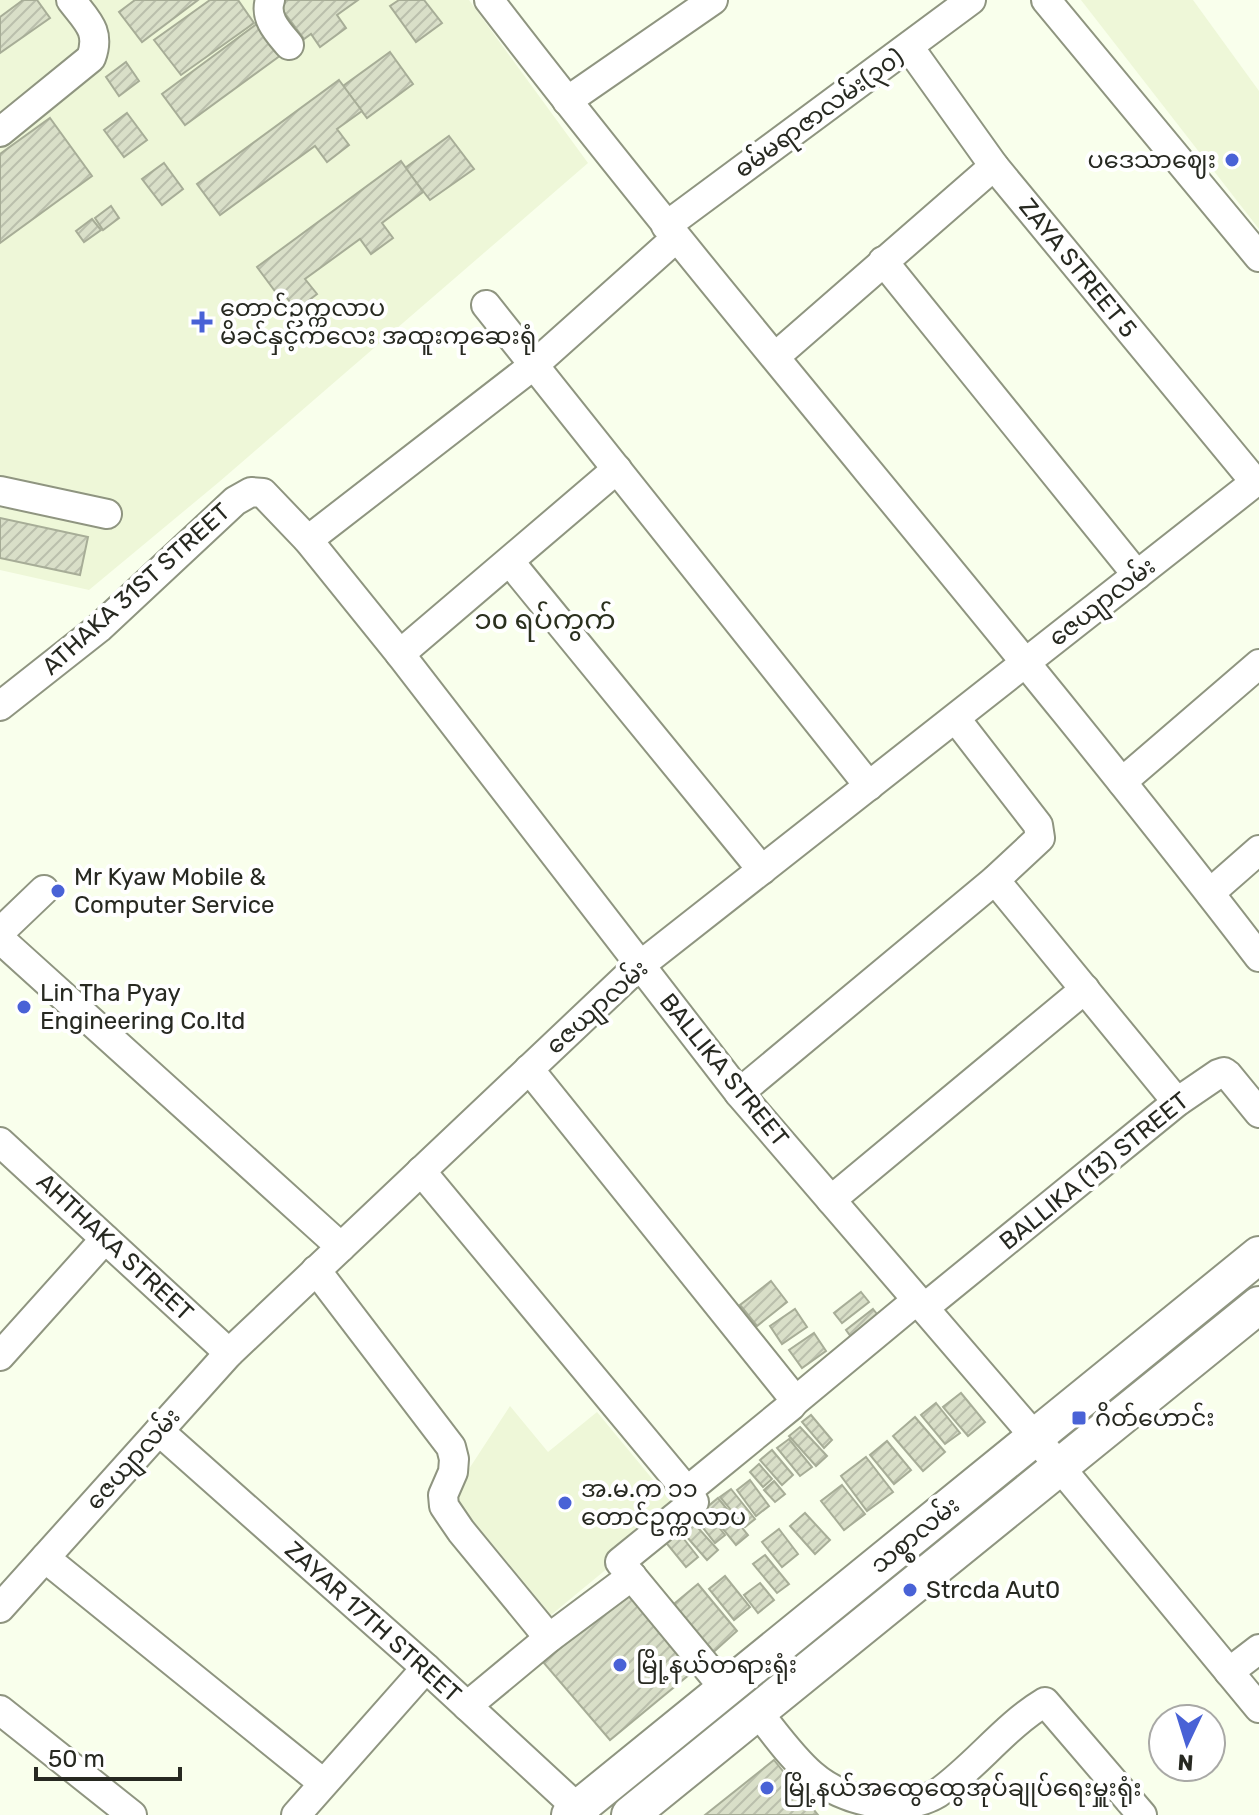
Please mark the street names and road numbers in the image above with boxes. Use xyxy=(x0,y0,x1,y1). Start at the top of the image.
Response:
street label: ဓမ်မရာဇာလမ်း(၃၀) xyxy=(728,41,912,188)
street label: ZAYA STREET 5 xyxy=(1013,193,1143,343)
street label: ATHAKA 31ST STREET xyxy=(36,497,236,681)
street label: ဇေယျာလမ်း xyxy=(1042,550,1164,656)
street label: ဇေယျာလမ်း xyxy=(539,953,657,1064)
street label: BALLIKA STREET xyxy=(654,988,794,1152)
street label: BALLIKA (13) STREET xyxy=(994,1086,1194,1256)
street label: AHTHAKA STREET xyxy=(31,1167,199,1327)
street label: ဇေယျာလမ်း xyxy=(79,1401,190,1519)
street label: သစ္စာလမ်း xyxy=(864,1489,968,1583)
street label: ZAYAR 17TH STREET xyxy=(279,1536,467,1708)

